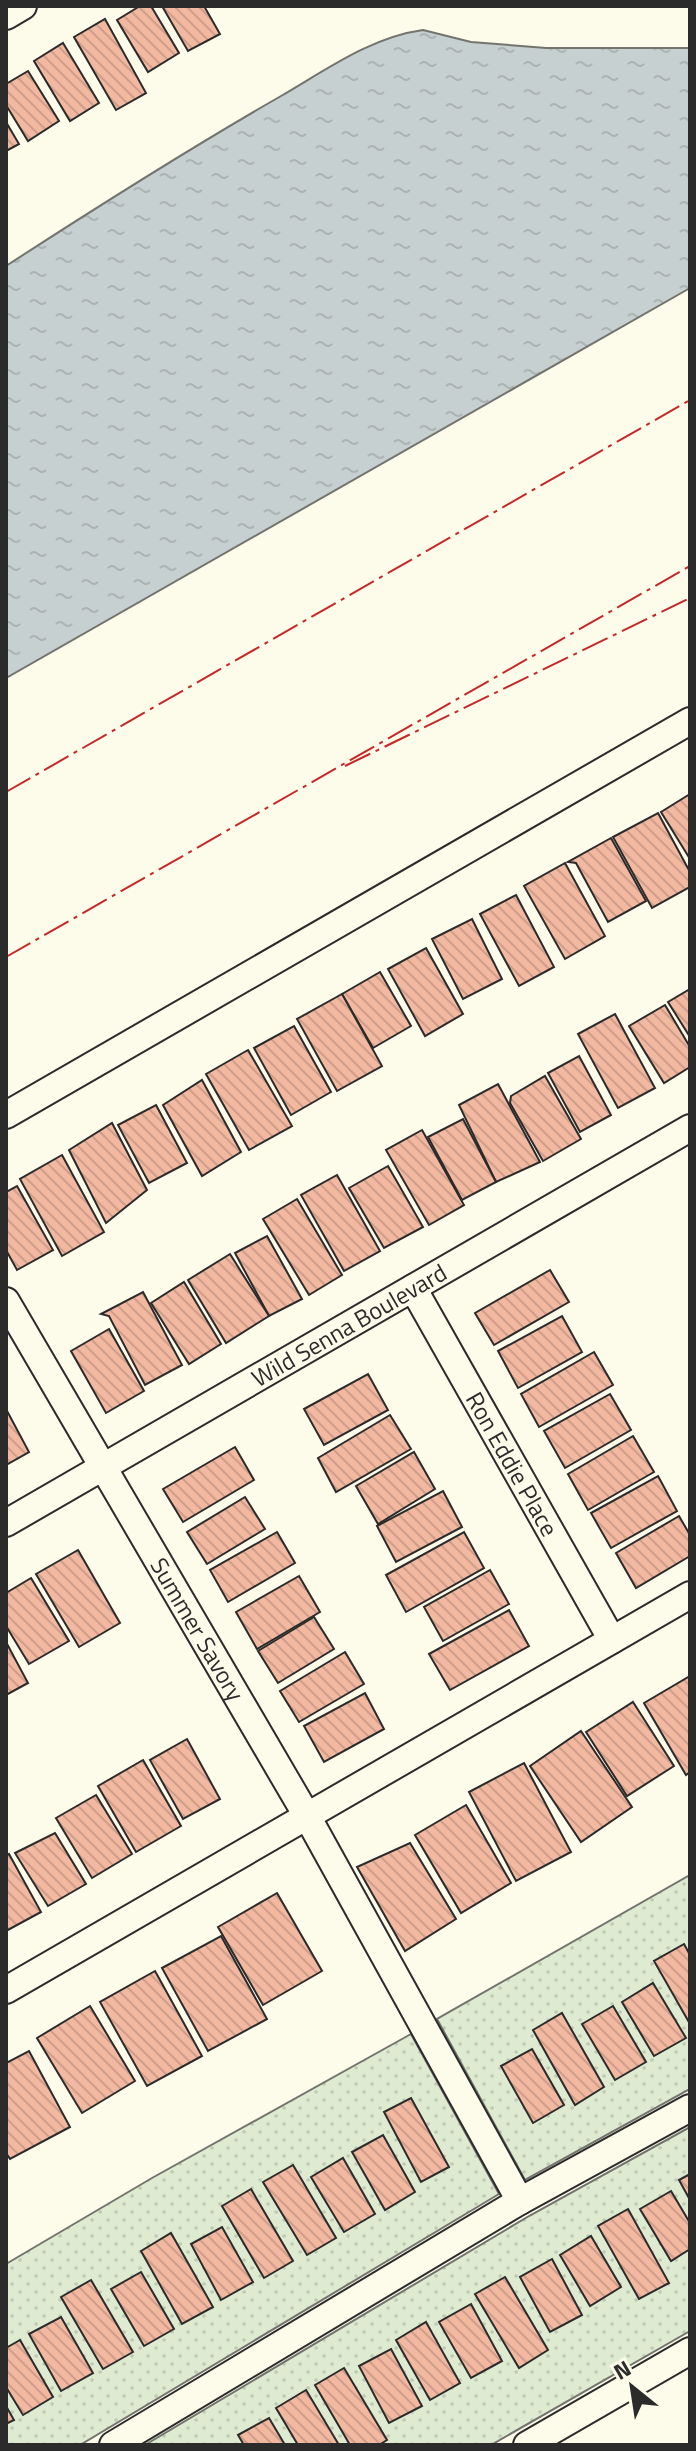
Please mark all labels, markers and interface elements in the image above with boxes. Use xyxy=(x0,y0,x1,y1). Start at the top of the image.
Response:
street label: Wild Senna Boulevard xyxy=(245,1254,453,1396)
street label: Ron Eddie Place xyxy=(457,1385,568,1543)
street label: Summer Savory xyxy=(142,1551,254,1708)
north arrow xyxy=(592,2347,672,2427)
text: N xyxy=(607,2351,637,2388)

